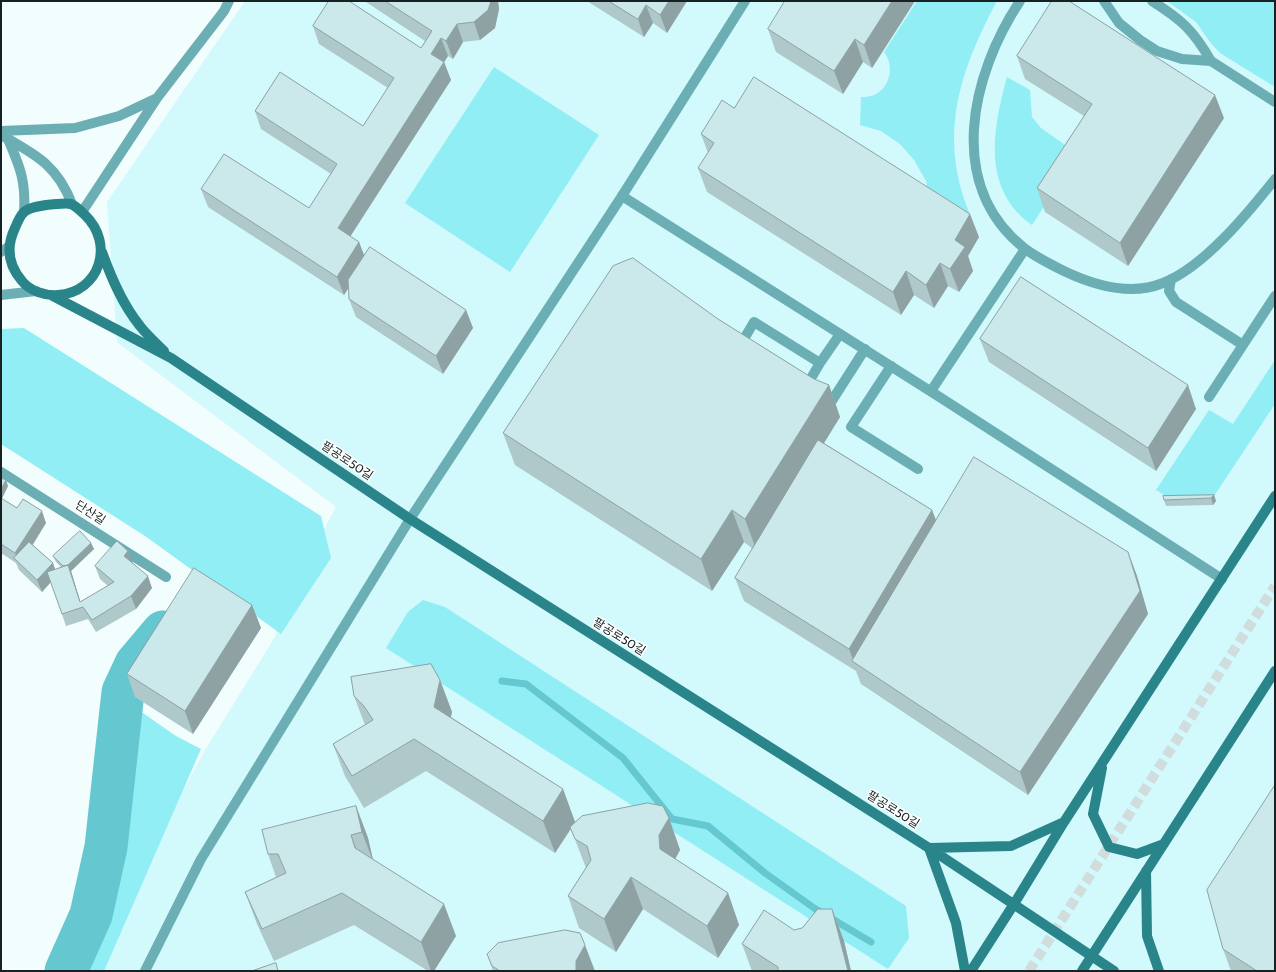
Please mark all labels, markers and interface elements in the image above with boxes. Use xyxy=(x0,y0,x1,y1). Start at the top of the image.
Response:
street label: 팔공로50길 xyxy=(319,439,375,483)
street label: 단산길 xyxy=(72,498,108,528)
street label: 팔공로50길 xyxy=(590,615,648,659)
street label: 팔공로50길 xyxy=(864,788,922,832)

